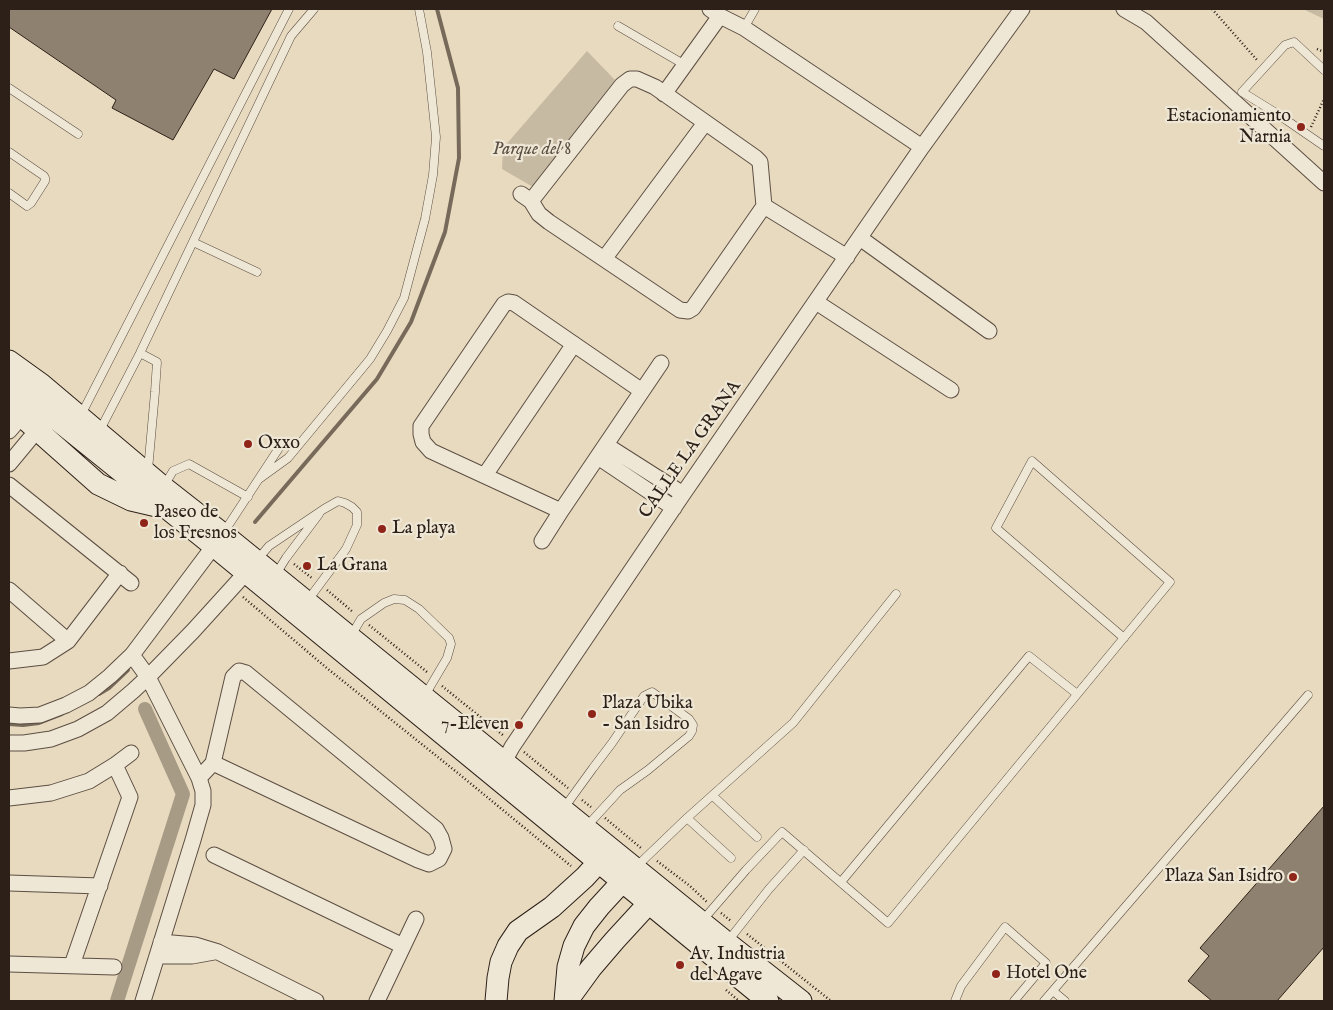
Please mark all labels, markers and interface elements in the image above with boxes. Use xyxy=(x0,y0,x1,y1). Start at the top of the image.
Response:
place label: Estacionamiento Narnia xyxy=(1167,106,1291,148)
marker: Estacionamiento Narnia xyxy=(1295,121,1307,133)
park label: Parque del 8 xyxy=(493,139,571,161)
street label: CALLE LA GRANA xyxy=(635,377,747,523)
place label: Oxxo xyxy=(258,433,300,455)
marker: Oxxo xyxy=(242,438,254,450)
place label: Paseo de los Fresnos xyxy=(154,502,237,544)
marker: Paseo de los Fresnos xyxy=(138,517,150,529)
place label: La playa xyxy=(392,518,455,540)
marker: La playa xyxy=(376,523,388,535)
place label: La Grana xyxy=(317,555,388,577)
marker: La Grana xyxy=(301,560,313,572)
place label: Plaza Ubika - San Isidro xyxy=(602,693,693,736)
marker: Plaza Ubika - San Isidro xyxy=(586,708,598,720)
place label: 7-Eleven xyxy=(441,714,509,736)
marker: 7-Eleven xyxy=(513,719,525,731)
place label: Plaza San Isidro xyxy=(1165,866,1283,888)
marker: Plaza San Isidro xyxy=(1287,871,1299,883)
place label: Av. Industria del Agave xyxy=(690,944,785,986)
marker: Av. Industria del Agave xyxy=(674,959,686,971)
place label: Hotel One xyxy=(1006,963,1087,985)
marker: Hotel One xyxy=(990,968,1002,980)

